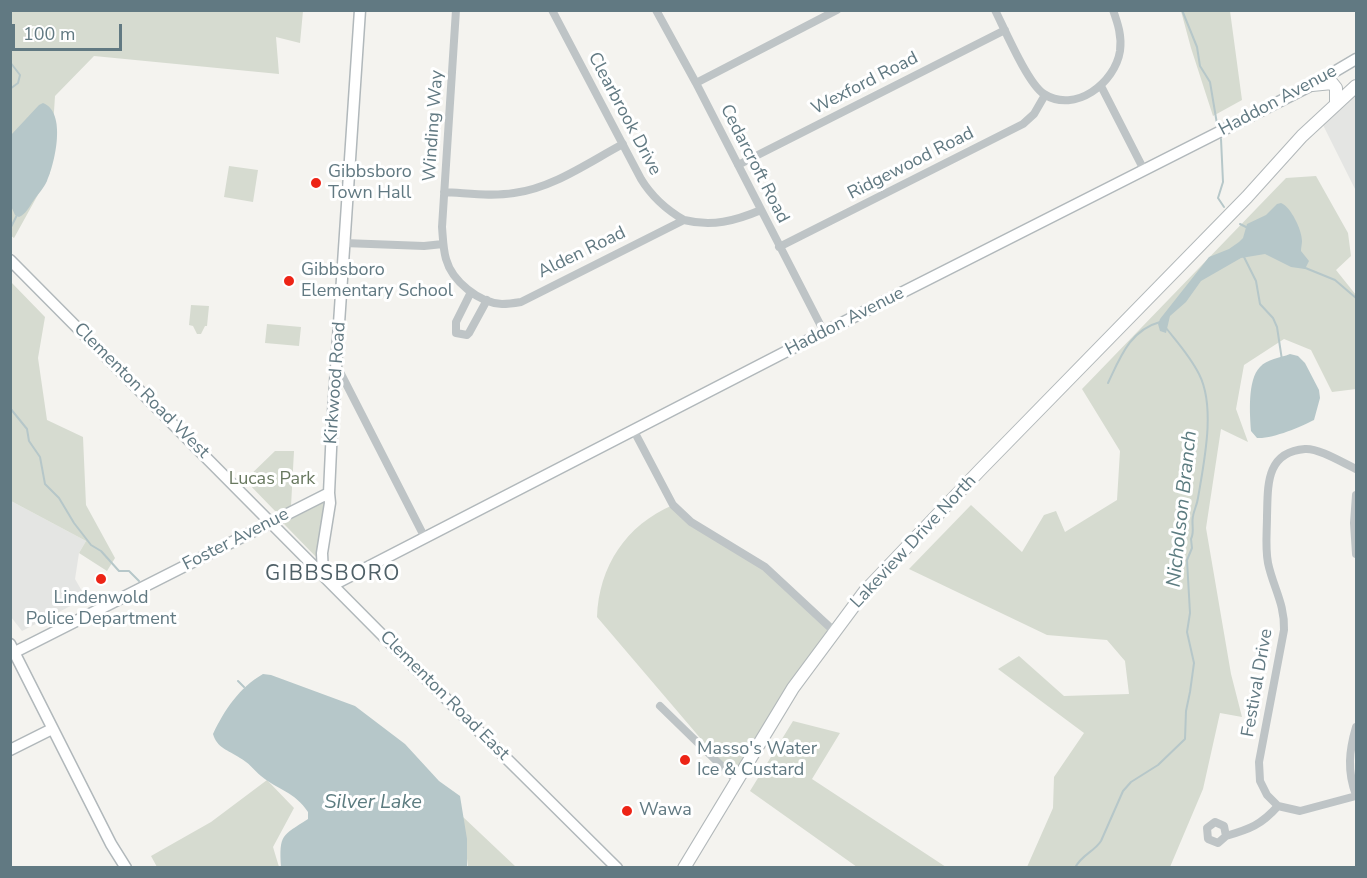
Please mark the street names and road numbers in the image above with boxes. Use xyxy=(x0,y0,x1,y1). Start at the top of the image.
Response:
street label: Wexford Road xyxy=(808,48,922,120)
street label: Clearbrook Drive xyxy=(583,49,665,179)
street label: Haddon Avenue xyxy=(1215,61,1341,141)
street label: Winding Way xyxy=(419,69,449,183)
street label: Cedarcroft Road xyxy=(715,101,793,227)
street label: Ridgewood Road xyxy=(844,123,978,205)
street label: Alden Road xyxy=(535,222,629,284)
street label: Haddon Avenue xyxy=(782,283,908,361)
street label: Clementon Road West xyxy=(69,319,213,463)
street label: Kirkwood Road xyxy=(321,321,351,445)
street label: Lakeview Drive North xyxy=(847,471,981,613)
street label: Foster Avenue xyxy=(179,504,293,576)
street label: Clementon Road East xyxy=(375,627,513,765)
street label: Festival Drive xyxy=(1238,627,1278,739)

